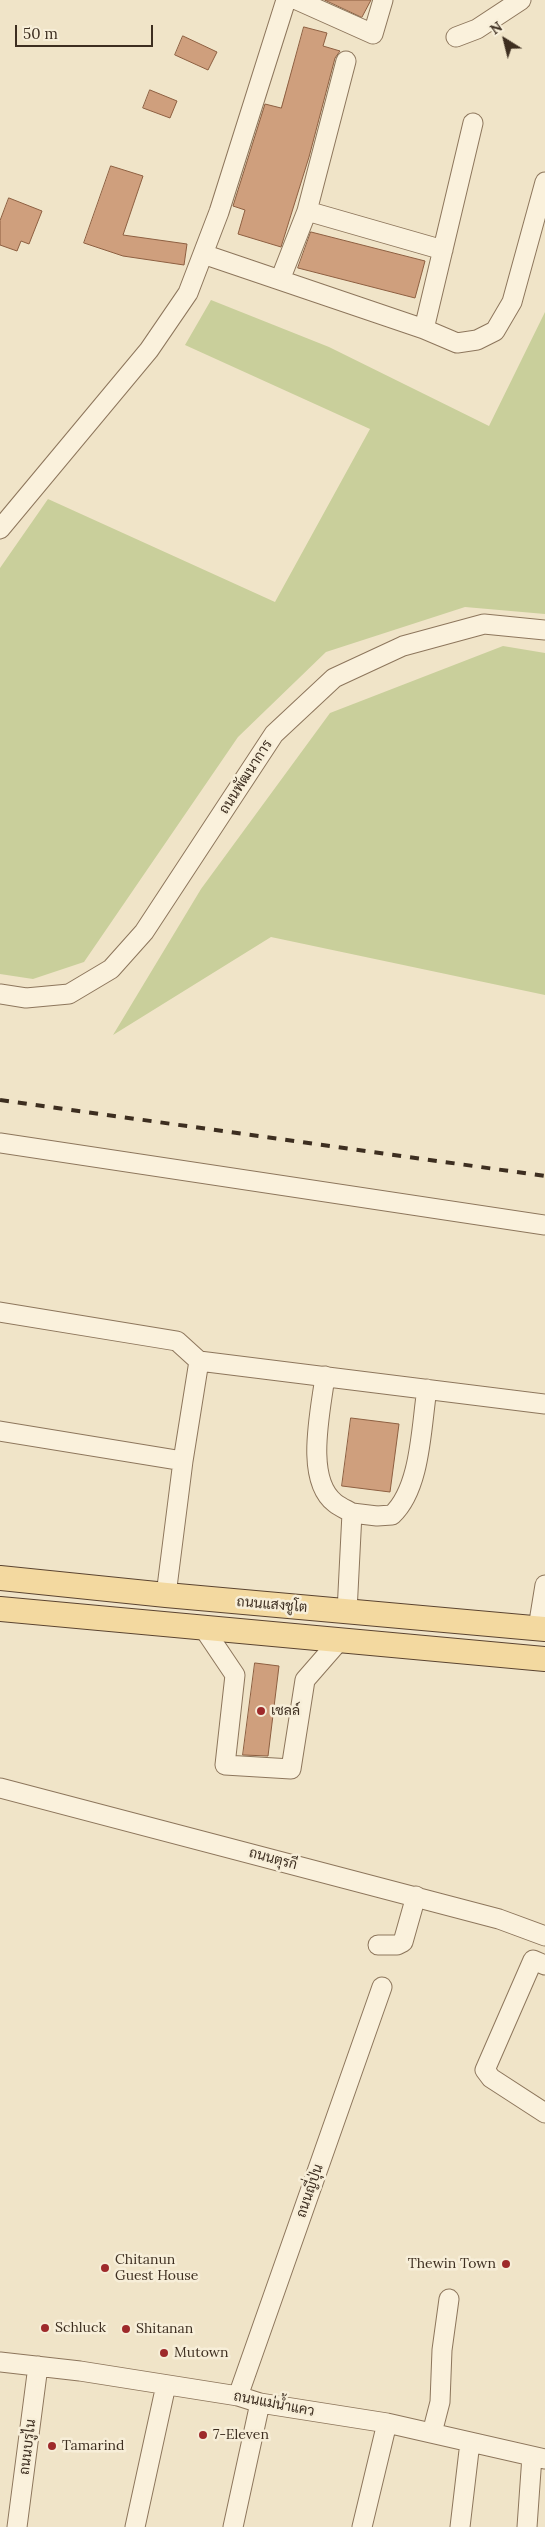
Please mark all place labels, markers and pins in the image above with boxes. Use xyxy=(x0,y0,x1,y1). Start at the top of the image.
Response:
place label: เชลล์ xyxy=(271,1703,300,1719)
marker: เชลล์ xyxy=(255,1705,267,1717)
place label: Chitanun Guest House xyxy=(115,2252,198,2284)
place label: Thewin Town xyxy=(408,2256,496,2272)
marker: Thewin Town xyxy=(500,2258,512,2270)
marker: Chitanun Guest House xyxy=(99,2262,111,2274)
place label: Schluck xyxy=(55,2320,106,2336)
place label: Shitanan xyxy=(136,2321,193,2337)
marker: Schluck xyxy=(39,2322,51,2334)
marker: Shitanan xyxy=(120,2323,132,2335)
place label: Mutown xyxy=(174,2345,228,2361)
marker: Mutown xyxy=(158,2347,170,2359)
place label: 7-Eleven xyxy=(213,2427,269,2443)
marker: 7-Eleven xyxy=(197,2429,209,2441)
place label: Tamarind xyxy=(62,2438,124,2454)
marker: Tamarind xyxy=(46,2440,58,2452)

